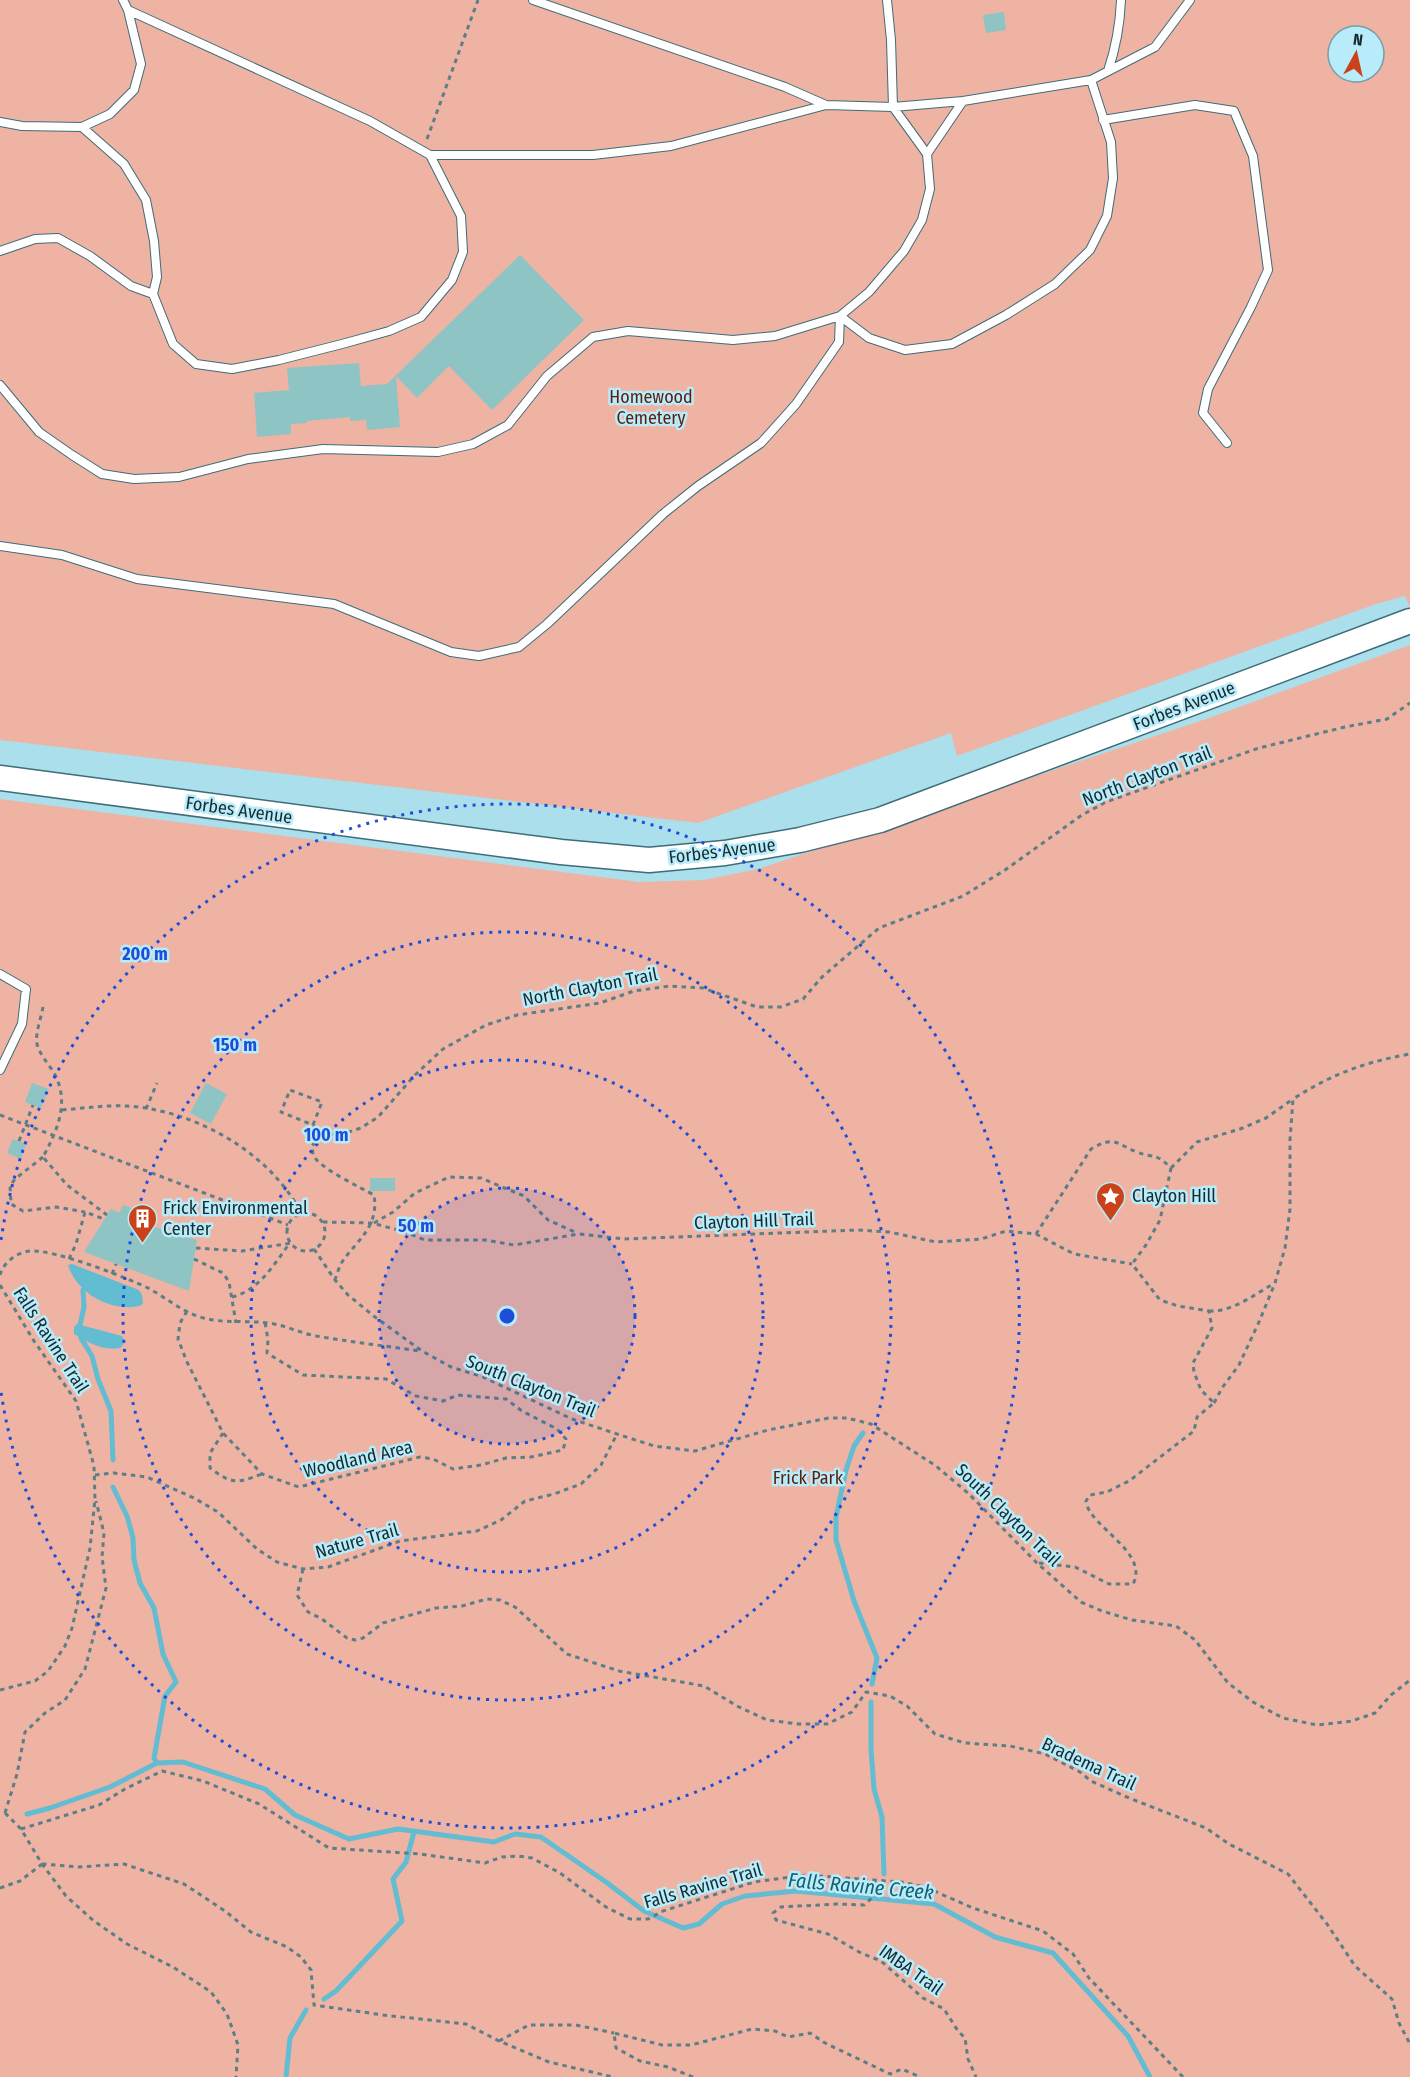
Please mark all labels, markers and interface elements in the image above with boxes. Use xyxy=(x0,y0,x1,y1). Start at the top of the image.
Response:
north arrow xyxy=(1326,24,1386,84)
text: N xyxy=(1352,30,1364,50)
park label: Homewood Cemetery xyxy=(609,386,693,429)
street label: Forbes Avenue xyxy=(1130,676,1238,736)
street label: North Clayton Trail xyxy=(1079,741,1215,811)
street label: Forbes Avenue xyxy=(184,792,294,828)
street label: Forbes Avenue xyxy=(667,834,777,868)
text: 200 m xyxy=(121,943,168,965)
street label: North Clayton Trail xyxy=(521,963,660,1011)
text: 150 m xyxy=(213,1034,257,1056)
text: 100 m xyxy=(304,1124,348,1146)
place icon: Clayton Hill xyxy=(1095,1180,1127,1222)
place label: Clayton Hill xyxy=(1132,1185,1216,1207)
place label: Frick Environmental Center xyxy=(163,1197,308,1240)
building icon: Frick Environmental Center xyxy=(126,1202,158,1244)
street label: Clayton Hill Trail xyxy=(694,1208,814,1234)
text: 50 m xyxy=(398,1215,434,1237)
street label: Falls Ravine Trail xyxy=(9,1283,94,1397)
centre of rings xyxy=(497,1306,517,1326)
street label: South Clayton Trail xyxy=(463,1350,599,1422)
street label: Woodland Area xyxy=(301,1436,415,1482)
street label: South Clayton Trail xyxy=(951,1459,1065,1571)
park label: Frick Park xyxy=(773,1467,844,1489)
street label: Nature Trail xyxy=(313,1519,401,1563)
street label: Bradema Trail xyxy=(1038,1733,1140,1796)
street label: Falls Ravine Trail xyxy=(641,1859,765,1913)
water label: Falls Ravine Creek xyxy=(787,1868,935,1904)
street label: IMBA Trail xyxy=(875,1940,947,2000)

